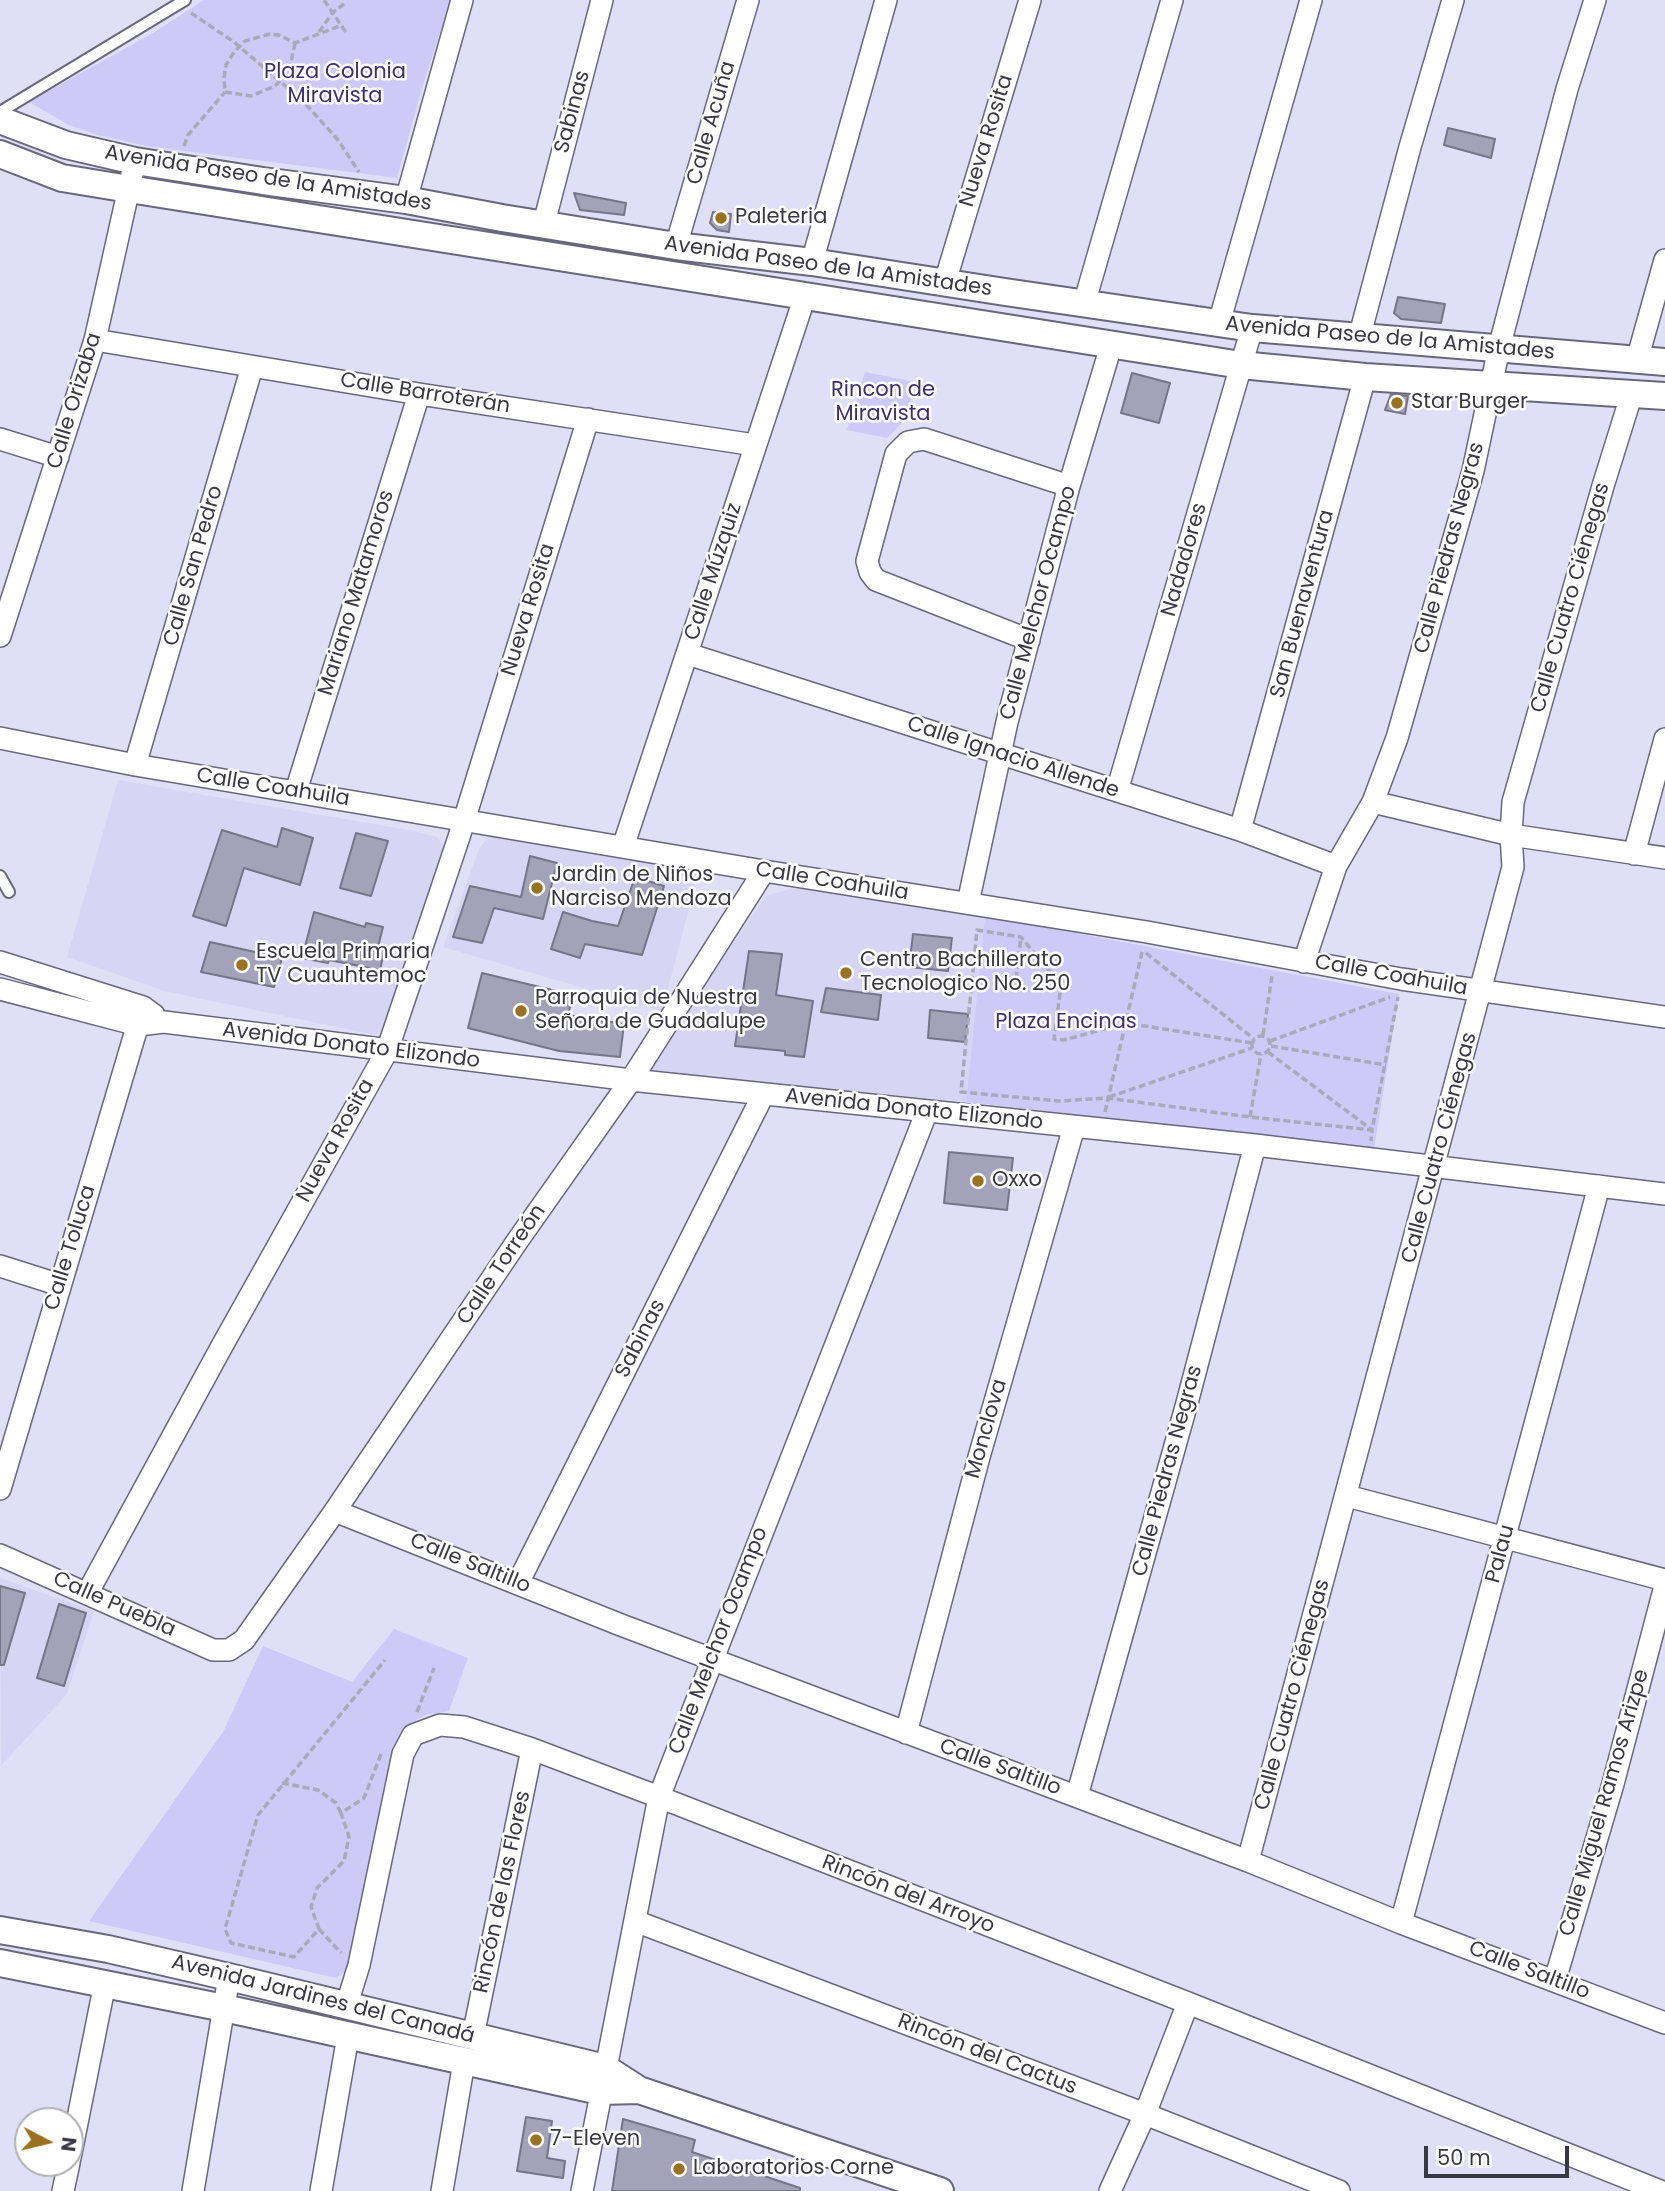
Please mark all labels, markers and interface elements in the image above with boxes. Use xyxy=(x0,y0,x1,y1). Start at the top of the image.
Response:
street label: Calle Acuña xyxy=(682,58,742,188)
park label: Plaza Colonia Miravista xyxy=(264,60,406,110)
street label: Sabinas xyxy=(550,68,596,156)
street label: Nueva Rosita xyxy=(955,72,1019,210)
street label: Avenida Paseo de la Amistades xyxy=(103,141,433,217)
place label: Paleteria xyxy=(735,205,827,231)
marker: Paleteria xyxy=(713,210,729,226)
street label: Avenida Paseo de la Amistades xyxy=(663,232,993,302)
street label: Avenida Paseo de la Amistades xyxy=(1224,312,1556,366)
street label: Calle Orizaba xyxy=(42,330,108,472)
street label: Calle Barroterán xyxy=(338,368,512,420)
park label: Rincon de Miravista xyxy=(831,378,935,428)
place label: Star Burger xyxy=(1411,390,1528,416)
marker: Star Burger xyxy=(1389,395,1405,411)
street label: Calle Piedras Negras xyxy=(1410,440,1490,656)
street label: Calle Cuatro Ciénegas xyxy=(1526,480,1616,716)
street label: Calle San Pedro xyxy=(159,483,229,649)
street label: Calle Melchor Ocampo xyxy=(996,483,1082,723)
street label: Mariano Matamoros xyxy=(314,487,400,699)
street label: Calle Múzquiz xyxy=(680,500,748,644)
street label: Nadadores xyxy=(1157,500,1213,620)
street label: San Buenaventura xyxy=(1266,507,1340,701)
street label: Nueva Rosita xyxy=(497,541,561,679)
street label: Calle Ignacio Allende xyxy=(904,712,1122,804)
street label: Calle Coahuila xyxy=(195,763,351,813)
street label: Calle Coahuila xyxy=(754,857,910,907)
place label: Jardin de Niños Narciso Mendoza xyxy=(551,863,732,913)
marker: Jardin de Niños Narciso Mendoza xyxy=(529,880,545,896)
place label: Escuela Primaria TV Cuauhtemoc xyxy=(256,940,430,990)
place label: Centro Bachillerato Tecnologico No. 250 xyxy=(860,948,1070,998)
street label: Calle Coahuila xyxy=(1313,950,1469,1002)
marker: Escuela Primaria TV Cuauhtemoc xyxy=(234,957,250,973)
marker: Centro Bachillerato Tecnologico No. 250 xyxy=(838,965,854,981)
place label: Parroquia de Nuestra Señora de Guadalupe xyxy=(535,986,766,1036)
marker: Parroquia de Nuestra Señora de Guadalupe xyxy=(513,1003,529,1019)
park label: Plaza Encinas xyxy=(995,1010,1137,1036)
street label: Avenida Donato Elizondo xyxy=(221,1018,481,1074)
street label: Calle Cuatro Ciénegas xyxy=(1397,1030,1483,1266)
street label: Nueva Rosita xyxy=(292,1075,380,1207)
street label: Avenida Donato Elizondo xyxy=(784,1084,1044,1136)
place label: Oxxo xyxy=(992,1168,1042,1194)
marker: Oxxo xyxy=(970,1173,986,1189)
street label: Calle Toluca xyxy=(40,1182,102,1314)
street label: Calle Torreón xyxy=(452,1200,552,1330)
street label: Sabinas xyxy=(611,1296,671,1382)
street label: Calle Piedras Negras xyxy=(1128,1363,1208,1579)
street label: Monclova xyxy=(961,1376,1013,1482)
street label: Palau xyxy=(1481,1522,1521,1586)
street label: Calle Melchor Ocampo xyxy=(664,1524,774,1758)
street label: Calle Saltillo xyxy=(406,1528,534,1600)
street label: Calle Puebla xyxy=(49,1567,179,1643)
street label: Calle Cuatro Ciénegas xyxy=(1250,1577,1336,1813)
street label: Calle Miguel Ramos Arizpe xyxy=(1555,1667,1655,1939)
street label: Calle Saltillo xyxy=(936,1734,1064,1802)
street label: Rincón de las Flores xyxy=(469,1788,537,1996)
street label: Rincón del Arroyo xyxy=(818,1850,998,1940)
street label: Calle Saltillo xyxy=(1465,1936,1593,2006)
street label: Avenida Jardines del Canadá xyxy=(169,1950,477,2050)
street label: Rincón del Cactus xyxy=(894,2009,1080,2101)
north arrow xyxy=(14,2107,84,2177)
place label: 7-Eleven xyxy=(550,2127,640,2153)
marker: 7-Eleven xyxy=(528,2132,544,2148)
scale bar xyxy=(1427,2132,1572,2176)
text: N xyxy=(54,2136,83,2153)
text: 50 m xyxy=(1437,2143,1491,2172)
place label: Laboratorios Corne xyxy=(693,2156,894,2182)
marker: Laboratorios Corne xyxy=(671,2161,687,2177)

